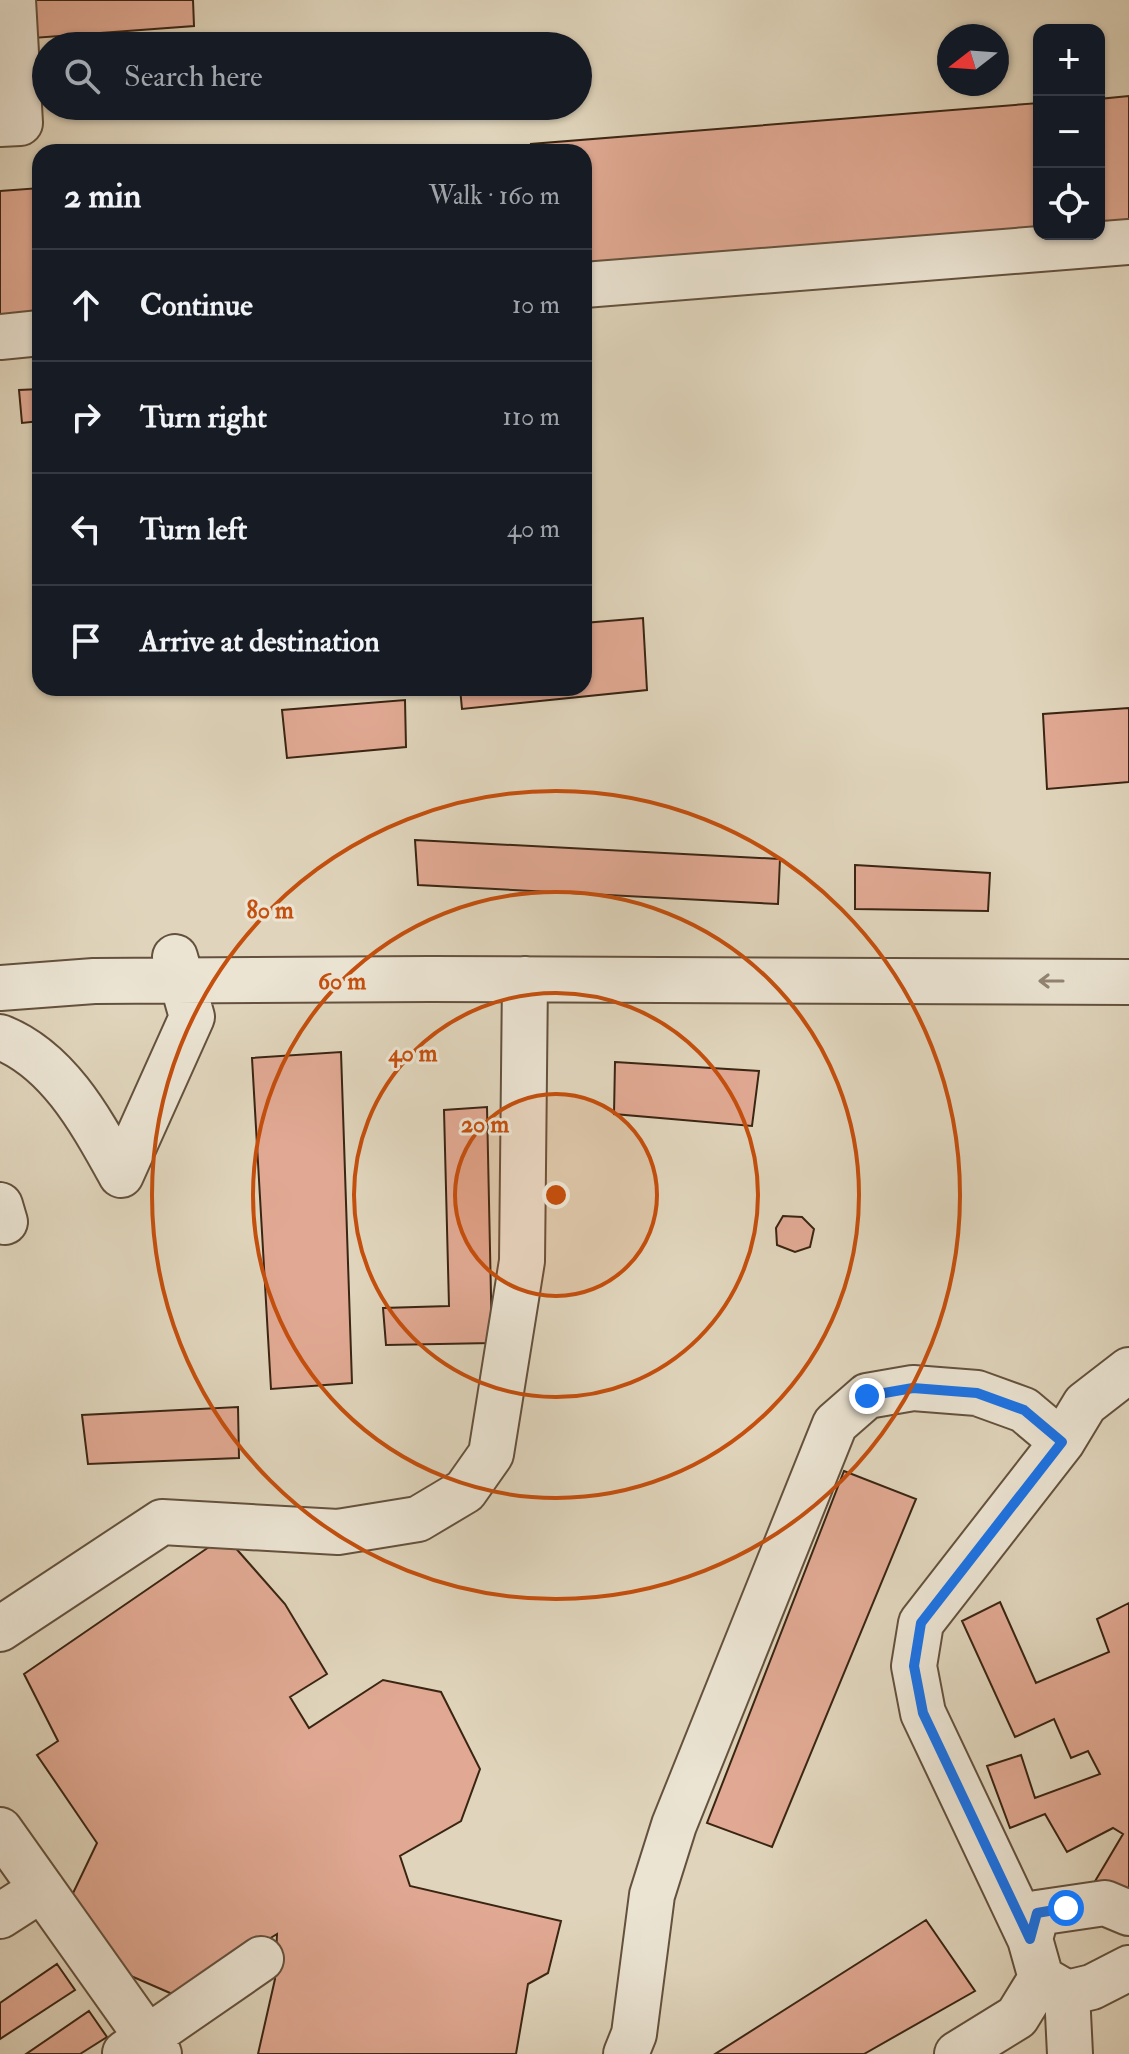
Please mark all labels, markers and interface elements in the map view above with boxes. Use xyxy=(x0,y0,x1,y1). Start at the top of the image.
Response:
north arrow xyxy=(937,24,1009,96)
map controls xyxy=(1033,24,1105,240)
button: + xyxy=(1033,24,1105,96)
search box xyxy=(32,32,592,120)
icon: search xyxy=(60,54,104,98)
text: Search here xyxy=(124,58,263,95)
button: − xyxy=(1033,96,1105,168)
button: locate xyxy=(1033,168,1105,240)
text: 2 min xyxy=(64,175,141,218)
text: Walk · 160 m xyxy=(429,180,560,212)
icon: ahead xyxy=(64,283,108,327)
text: Continue xyxy=(140,287,253,324)
text: 10 m xyxy=(512,289,560,321)
icon: right xyxy=(64,395,108,439)
text: Turn right xyxy=(140,399,267,436)
text: 110 m xyxy=(503,401,560,433)
icon: left xyxy=(64,507,108,551)
text: Turn left xyxy=(140,511,247,548)
text: 40 m xyxy=(507,513,560,545)
icon: arrive xyxy=(64,619,108,663)
text: Arrive at destination xyxy=(140,623,380,660)
text: 80 m xyxy=(246,895,294,926)
text: 60 m xyxy=(318,966,366,997)
one-way arrow xyxy=(1038,973,1065,989)
text: 40 m xyxy=(388,1038,438,1069)
text: 20 m xyxy=(461,1109,509,1140)
centre of rings xyxy=(542,1181,570,1209)
route end xyxy=(849,1378,885,1414)
route start xyxy=(1048,1890,1084,1926)

